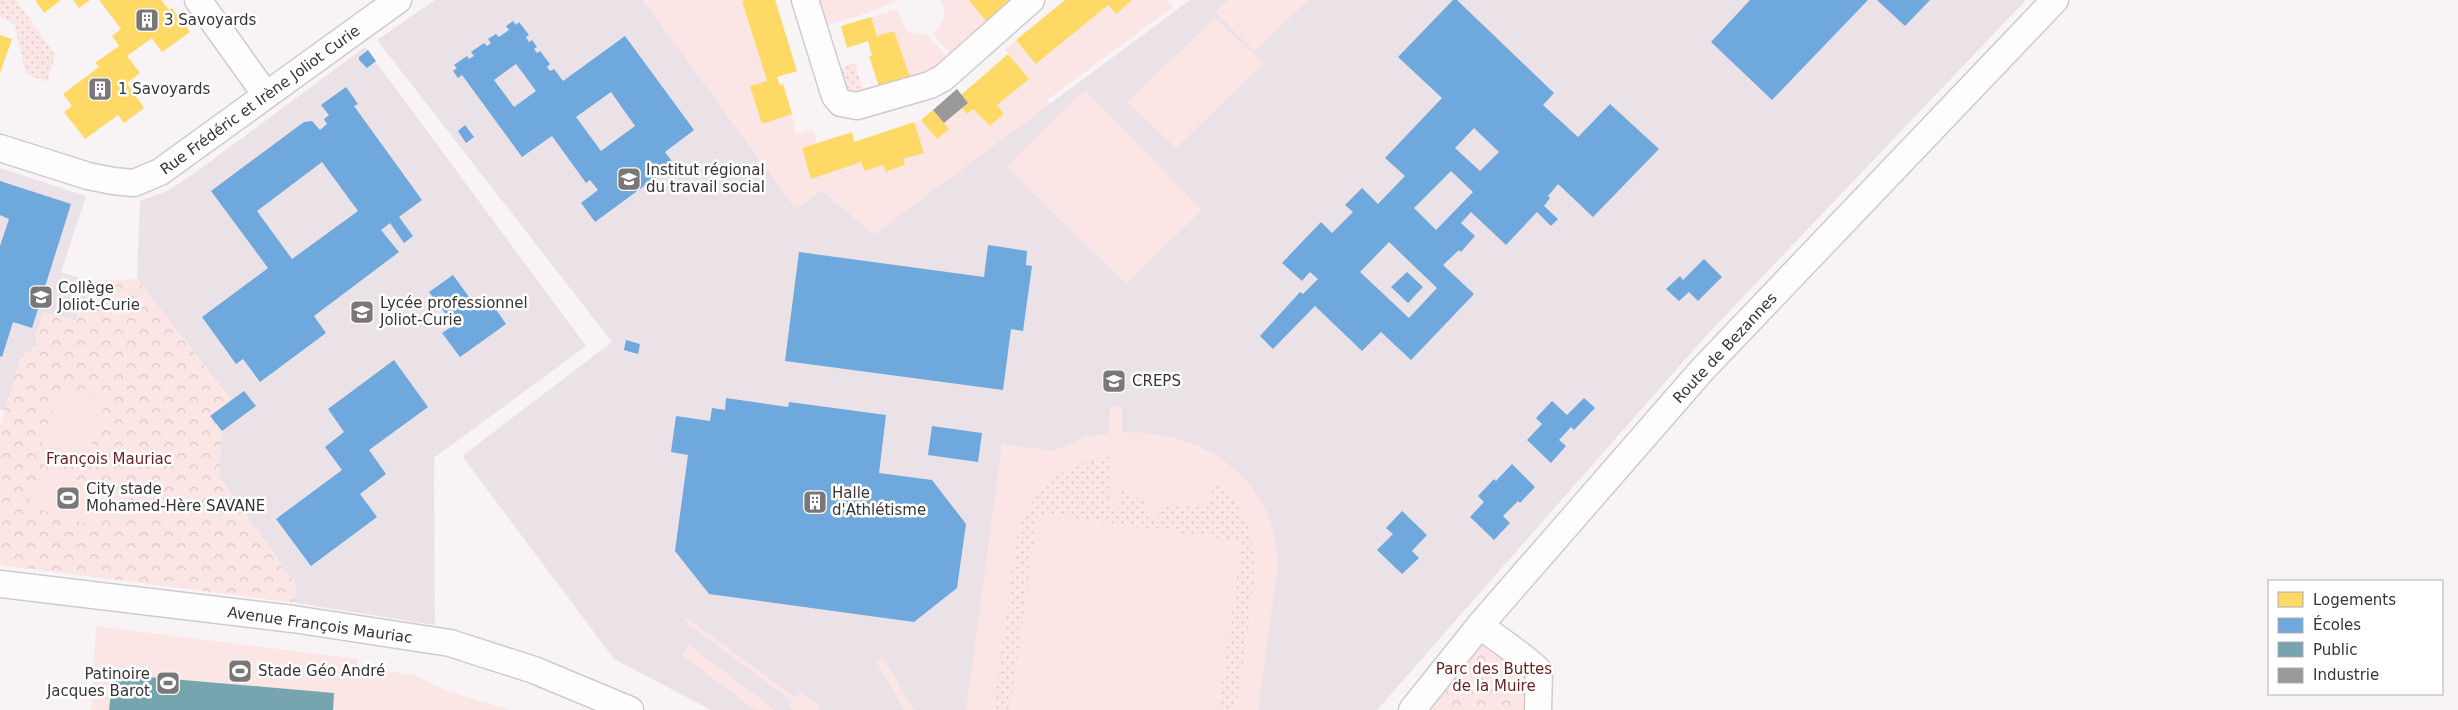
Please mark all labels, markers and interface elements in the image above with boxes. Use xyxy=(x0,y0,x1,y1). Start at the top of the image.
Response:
building icon: 3 Savoyards xyxy=(134,7,160,33)
place label: 3 Savoyards xyxy=(164,11,257,29)
street label: Rue Frédéric et Irène Joliot Curie xyxy=(157,22,363,178)
building icon: 1 Savoyards xyxy=(87,76,113,102)
place label: 1 Savoyards xyxy=(118,80,211,98)
place label: Institut régional du travail social xyxy=(646,161,765,196)
school or university icon: Institut régional du travail social xyxy=(616,166,642,192)
place label: Collège Joliot-Curie xyxy=(57,279,140,314)
school or university icon: Collège Joliot-Curie xyxy=(28,284,54,310)
street label: Route de Bezannes xyxy=(1669,289,1781,407)
place label: Lycée professionnel Joliot-Curie xyxy=(379,294,528,329)
school or university icon: Lycée professionnel Joliot-Curie xyxy=(349,299,375,325)
school or university icon: CREPS xyxy=(1101,368,1127,394)
place label: CREPS xyxy=(1132,372,1181,390)
park label: François Mauriac xyxy=(46,450,172,468)
place label: City stade Mohamed-Hère SAVANE xyxy=(86,480,265,515)
place label: Halle d'Athlétisme xyxy=(832,484,926,519)
sports icon: City stade Mohamed-Hère SAVANE xyxy=(55,485,81,511)
building icon: Halle d'Athlétisme xyxy=(802,489,828,515)
legend xyxy=(2268,580,2443,695)
text: Logements xyxy=(2313,591,2396,609)
street label: Avenue François Mauriac xyxy=(226,603,414,647)
text: Écoles xyxy=(2313,615,2361,634)
text: Public xyxy=(2313,641,2357,659)
sports icon: Stade Géo André xyxy=(227,658,253,684)
park label: Parc des Buttes de la Muire xyxy=(1436,660,1552,695)
place label: Stade Géo André xyxy=(258,662,385,680)
place label: Patinoire Jacques Barot xyxy=(46,665,150,700)
text: Industrie xyxy=(2313,666,2379,684)
sports icon: Patinoire Jacques Barot xyxy=(155,670,181,696)

